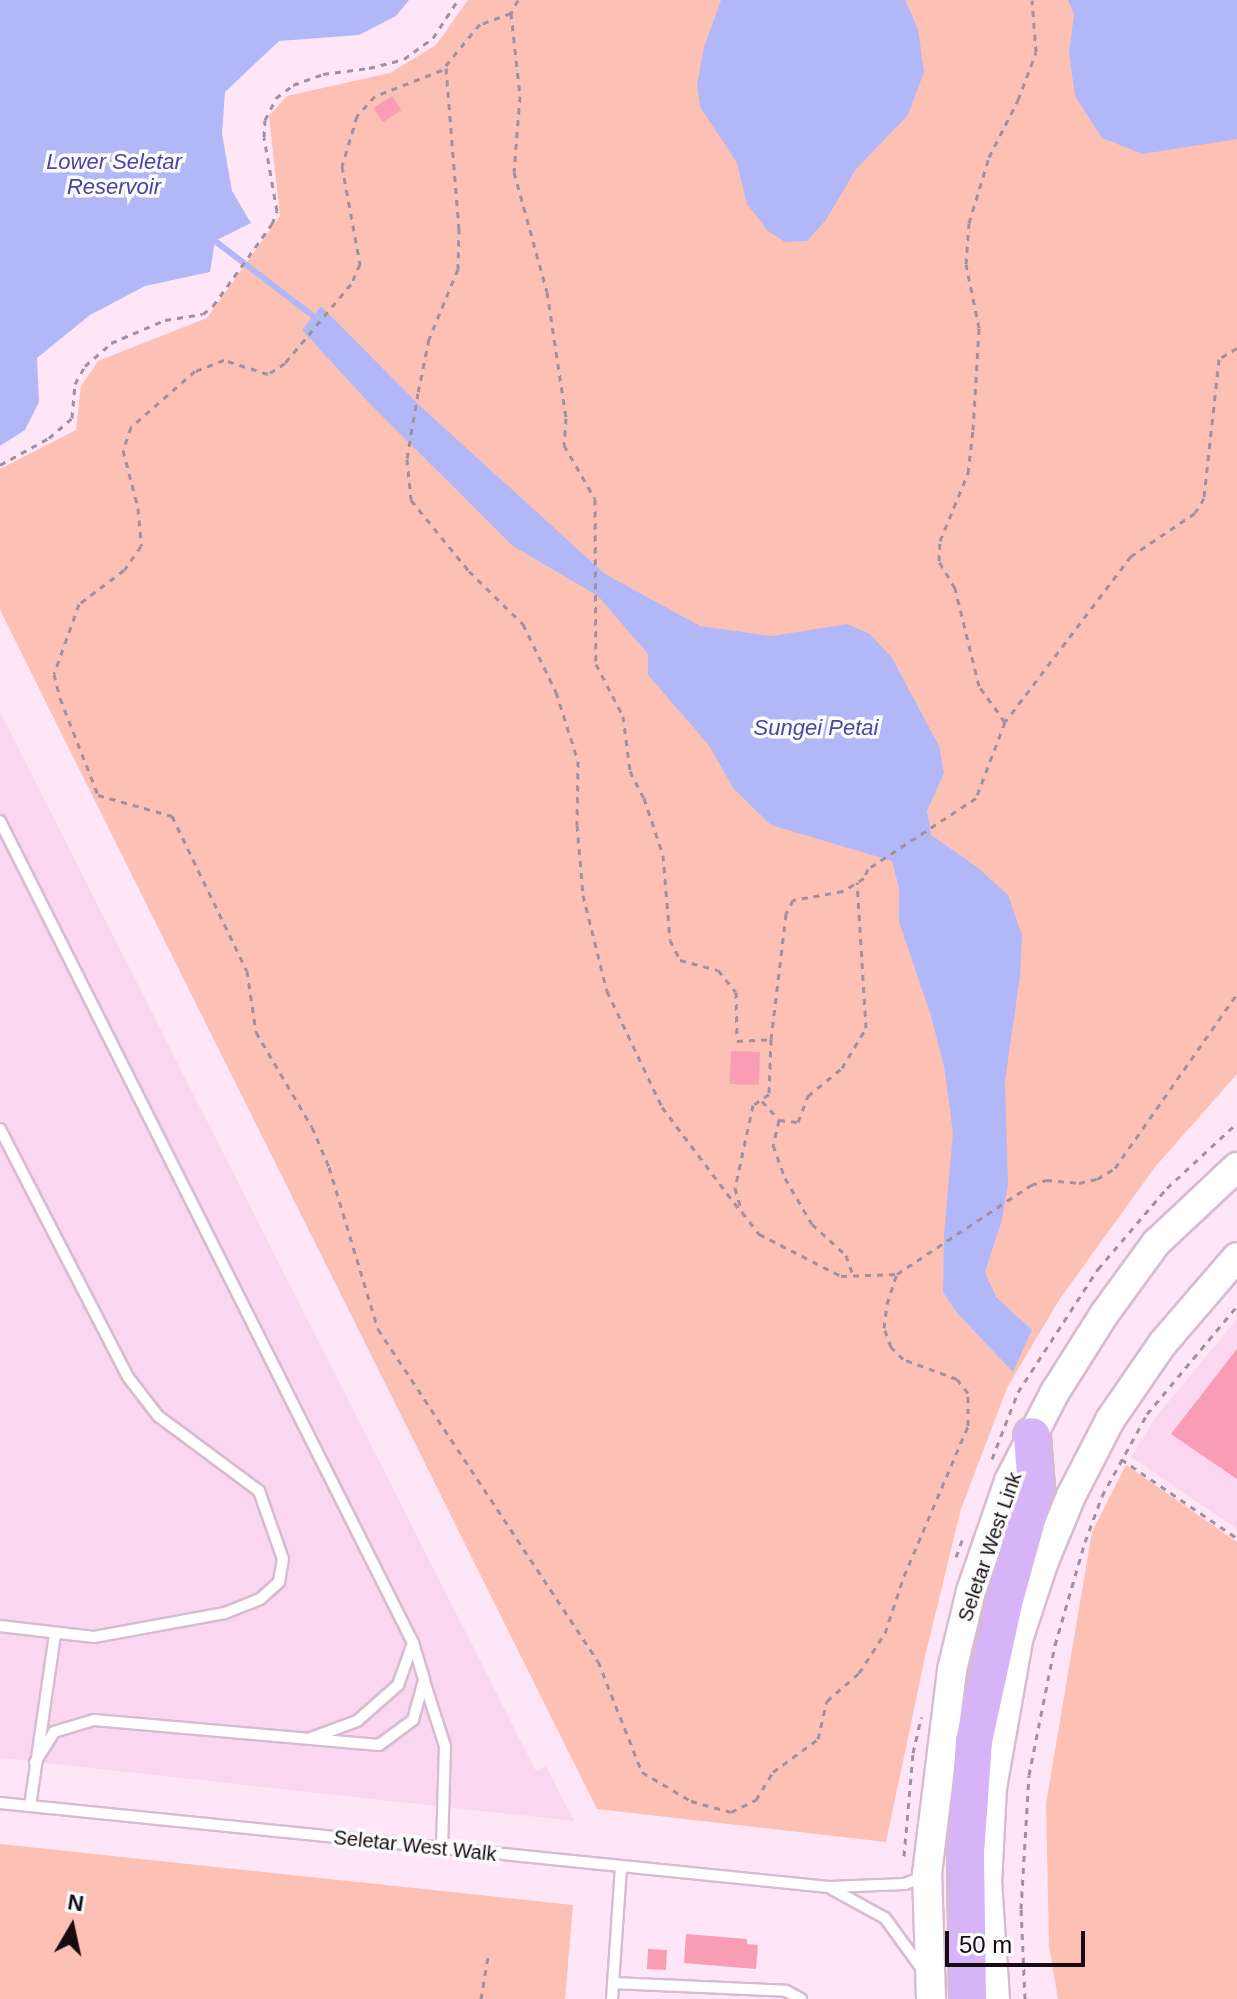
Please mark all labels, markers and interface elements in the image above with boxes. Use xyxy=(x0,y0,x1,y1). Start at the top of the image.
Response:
water label: Lower Seletar Reservoir xyxy=(46,148,182,200)
water label: Sungei Petai xyxy=(754,715,878,741)
street label: Seletar West Link xyxy=(953,1469,1027,1625)
street label: Seletar West Walk xyxy=(333,1826,497,1866)
north arrow xyxy=(32,1887,112,1967)
text: N xyxy=(66,1889,86,1916)
scale bar xyxy=(949,1915,1089,1965)
text: 50 m xyxy=(959,1931,1012,1958)

